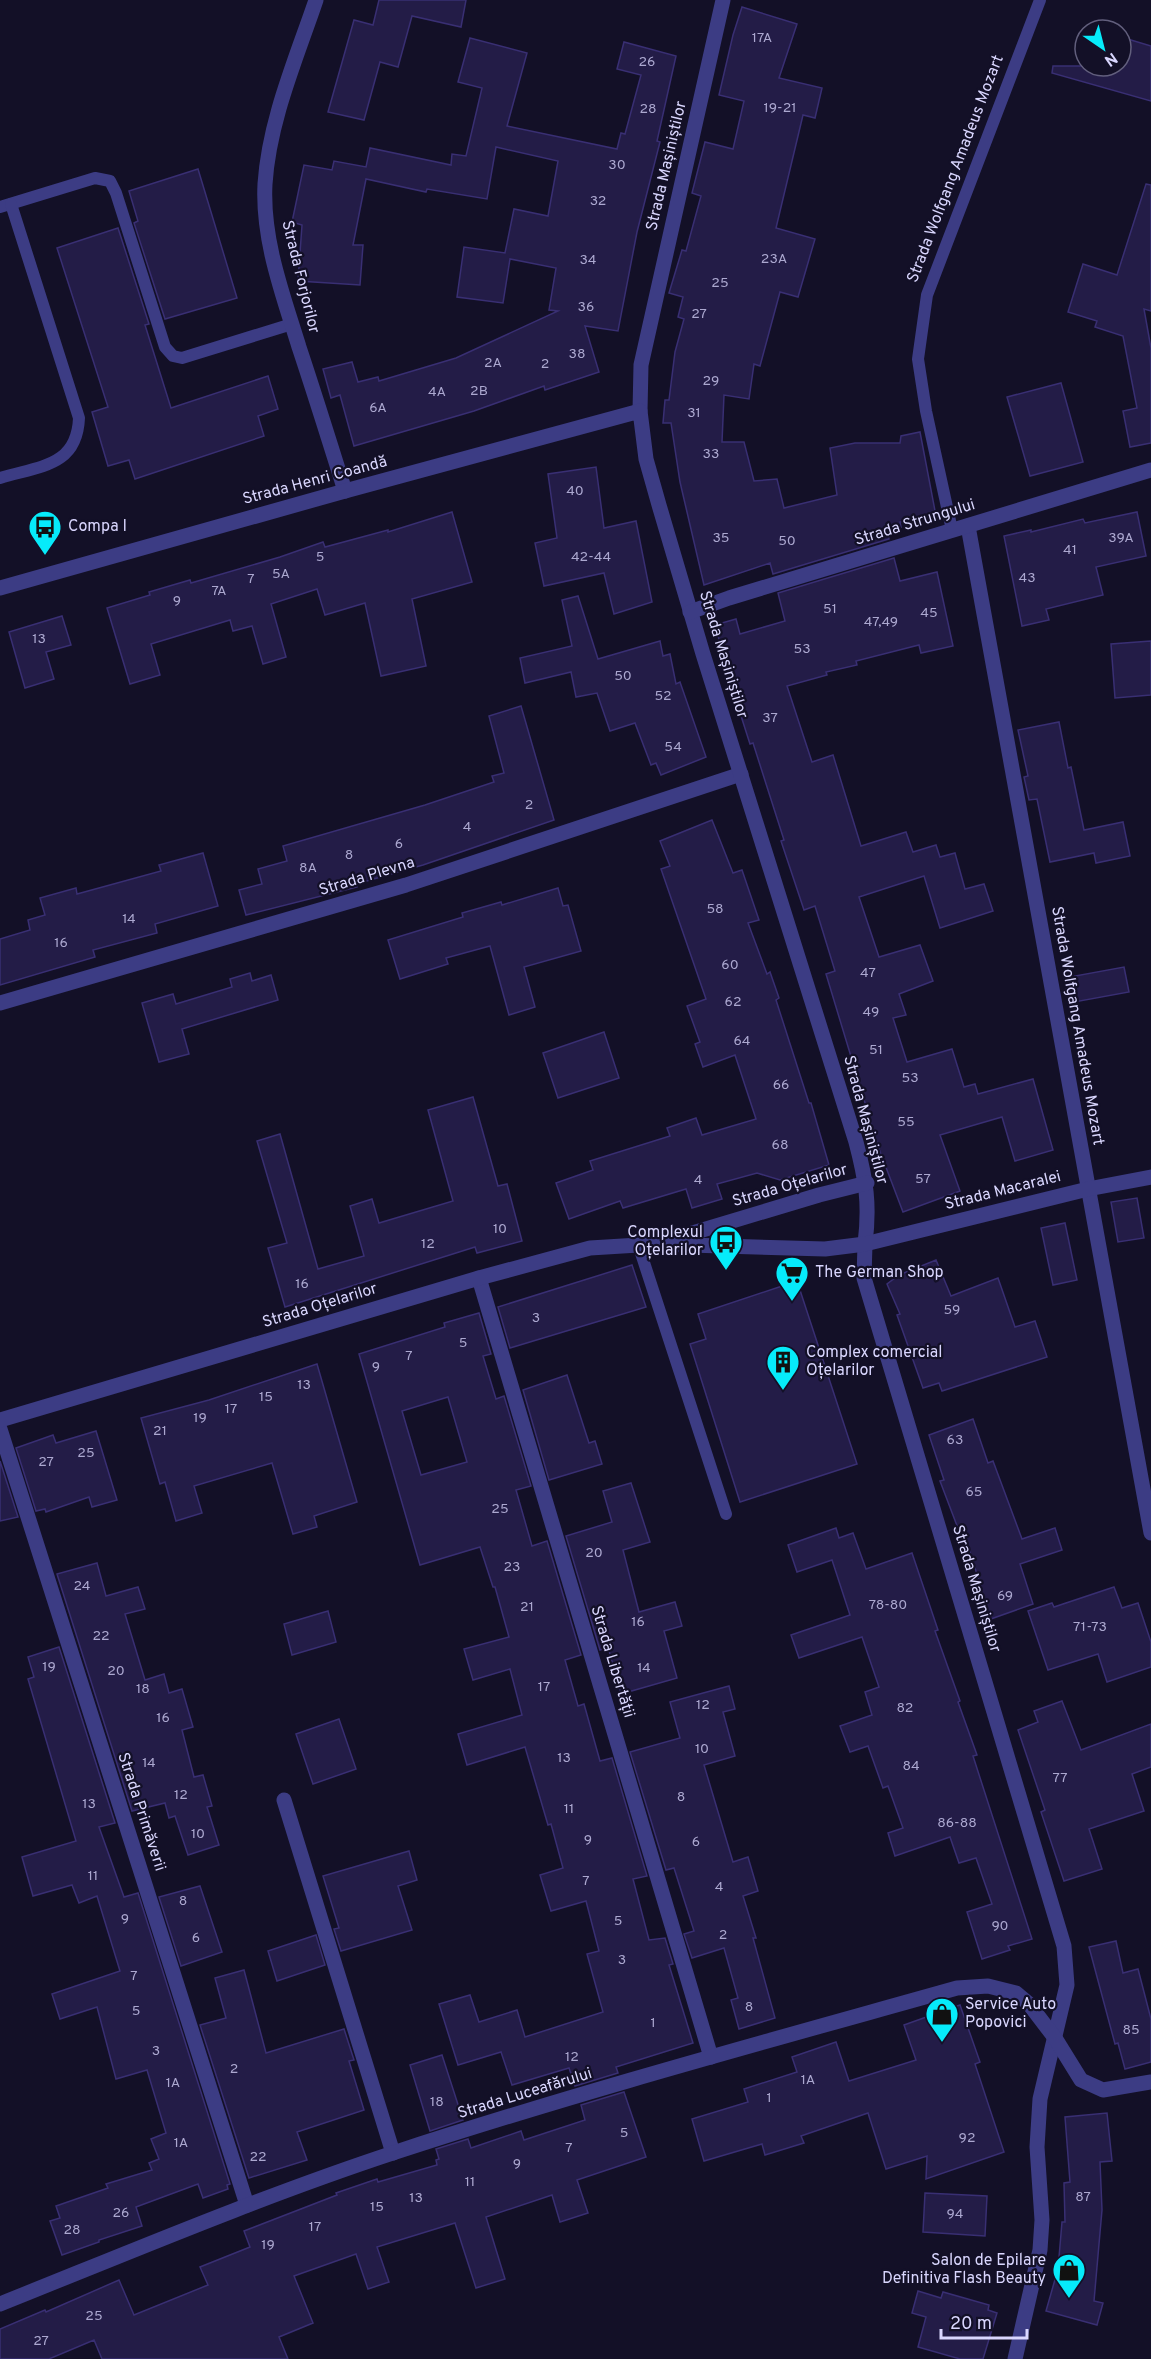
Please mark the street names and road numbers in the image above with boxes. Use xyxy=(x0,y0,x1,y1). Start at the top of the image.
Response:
street label: Strada Wolfgang Amadeus Mozart xyxy=(903,52,1009,286)
street label: Strada Mașiniștilor xyxy=(642,99,692,233)
street label: Strada Forjorilor xyxy=(276,218,324,336)
street label: Strada Henri Coandă xyxy=(241,452,389,510)
street label: Strada Strungului xyxy=(852,495,978,551)
street label: Strada Mașiniștilor xyxy=(694,589,752,721)
street label: Strada Plevna xyxy=(317,853,417,901)
street label: Strada Wolfgang Amadeus Mozart xyxy=(1046,905,1108,1147)
street label: Strada Mașiniștilor xyxy=(838,1053,892,1187)
street label: Strada Oțelarilor xyxy=(730,1160,850,1212)
street label: Strada Macaralei xyxy=(943,1167,1063,1215)
street label: Strada Oțelarilor xyxy=(260,1279,380,1333)
street label: Strada Mașiniștilor xyxy=(947,1523,1005,1655)
street label: Strada Libertății xyxy=(585,1604,639,1720)
street label: Strada Primăverii xyxy=(112,1750,170,1874)
street label: Strada Luceafărului xyxy=(455,2064,595,2124)

